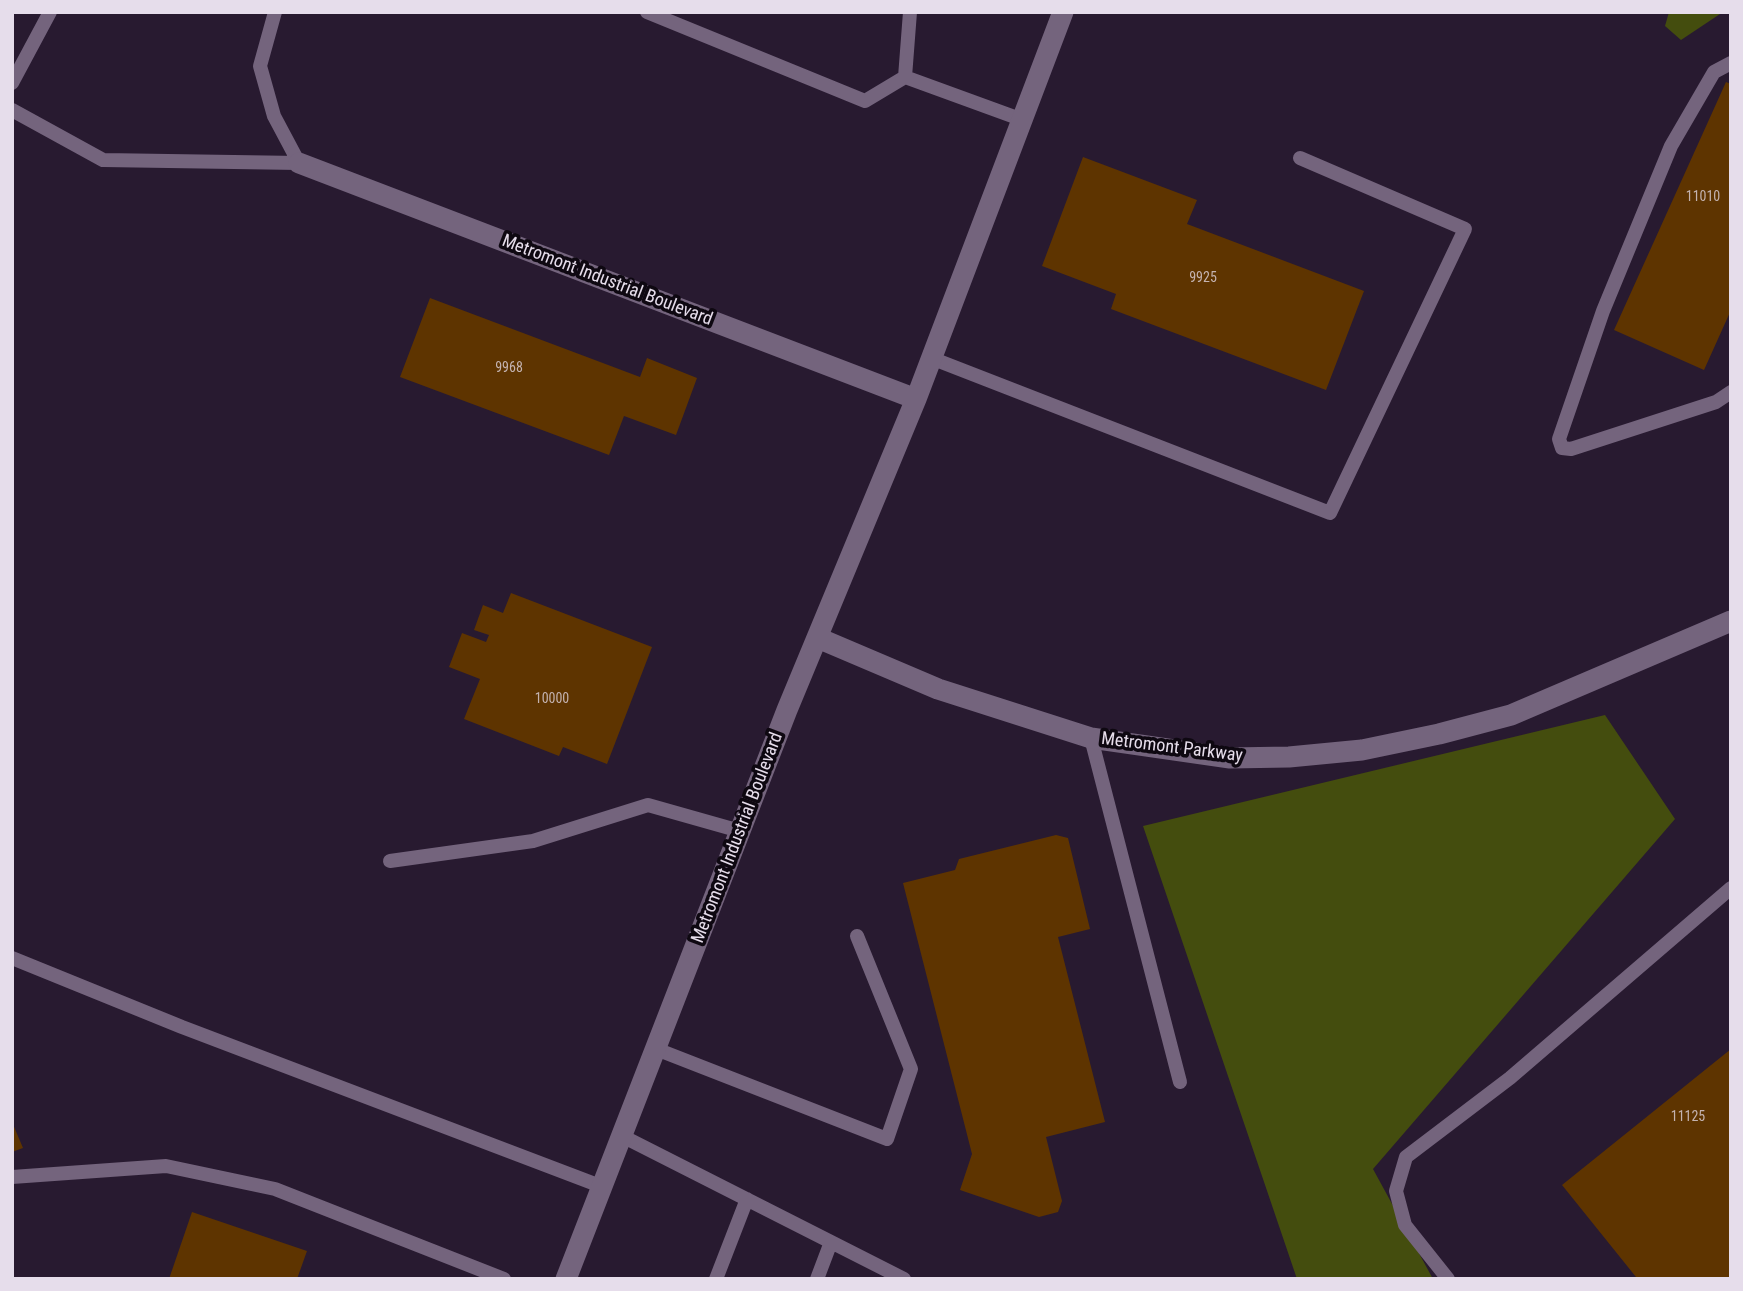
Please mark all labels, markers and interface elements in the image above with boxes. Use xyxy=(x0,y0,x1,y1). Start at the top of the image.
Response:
house number: 11010 xyxy=(1686,189,1720,205)
street label: Metromont Industrial Boulevard xyxy=(499,231,715,331)
house number: 9925 xyxy=(1189,270,1217,286)
house number: 9968 xyxy=(495,360,523,376)
house number: 10000 xyxy=(535,691,569,707)
street label: Metromont Parkway xyxy=(1100,729,1244,767)
street label: Metromont Industrial Boulevard xyxy=(688,730,788,946)
house number: 11125 xyxy=(1671,1109,1705,1125)

